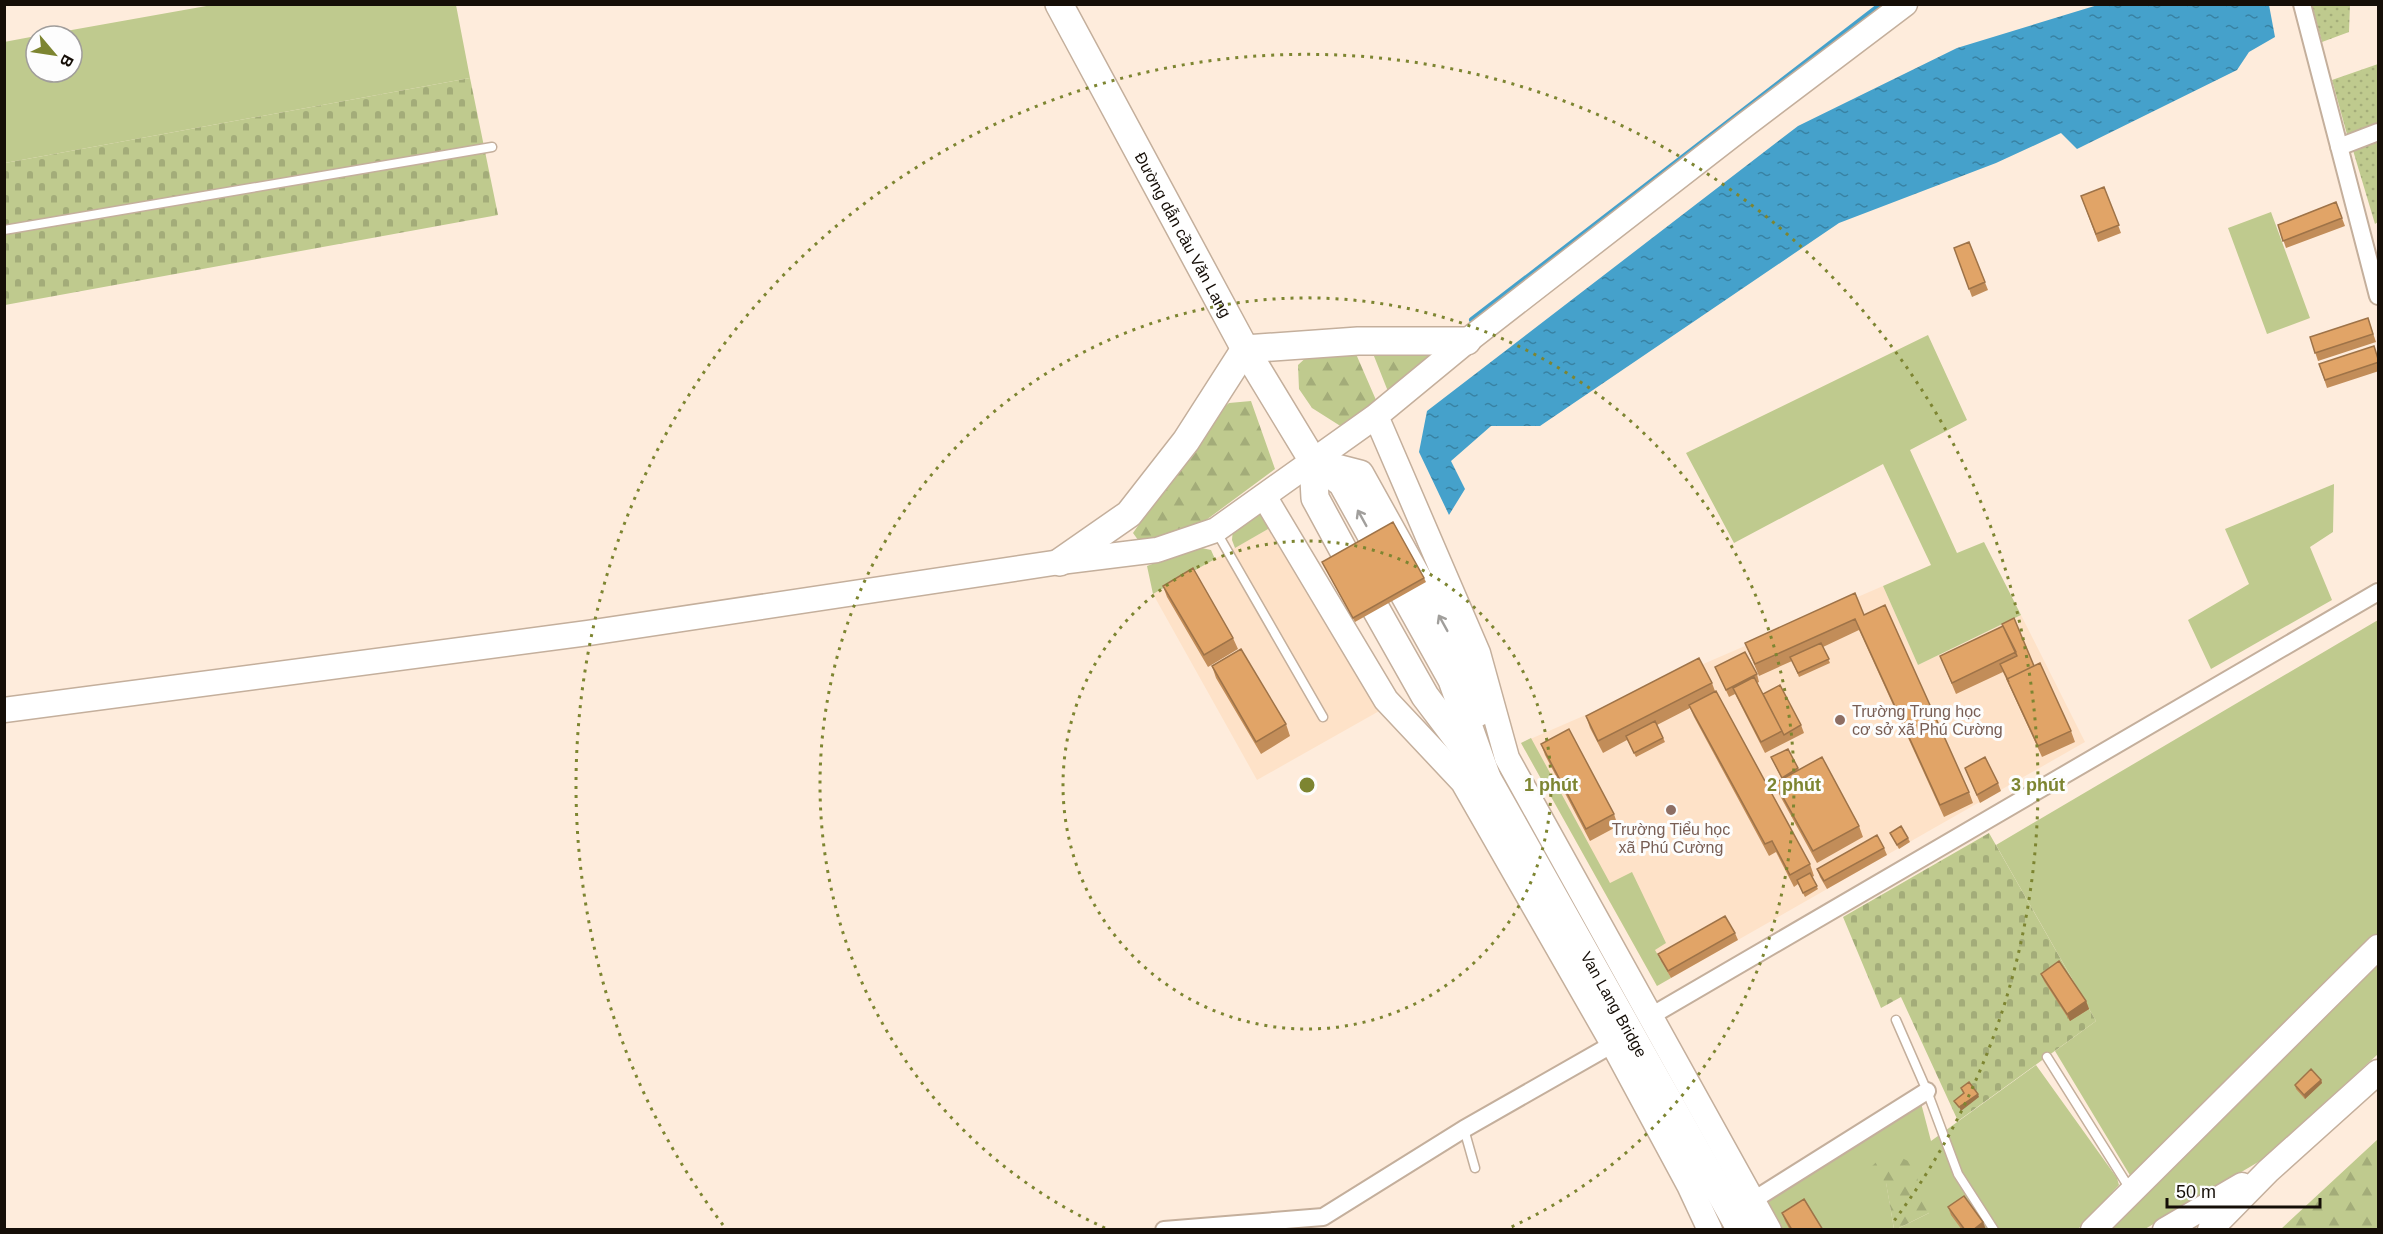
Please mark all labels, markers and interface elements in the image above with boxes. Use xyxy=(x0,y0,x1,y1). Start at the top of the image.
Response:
north arrow xyxy=(24,24,84,84)
text: B xyxy=(56,52,77,70)
street label: Đường dẫn cầu Văn Lang xyxy=(1132,149,1235,320)
one-way arrow xyxy=(1356,509,1367,527)
one-way arrow xyxy=(1437,614,1448,632)
place label: Trường Trung học cơ sở xã Phú Cường xyxy=(1852,703,2003,738)
marker: Trường Trung học cơ sở xã Phú Cường xyxy=(1833,713,1847,727)
centre of rings xyxy=(1297,775,1317,795)
text: 1 phút xyxy=(1524,775,1578,795)
text: 2 phút xyxy=(1767,775,1821,795)
text: 3 phút xyxy=(2011,775,2065,795)
marker: Trường Tiểu học xã Phú Cường xyxy=(1664,803,1678,817)
place label: Trường Tiểu học xã Phú Cường xyxy=(1612,821,1730,856)
street label: Van Lang Bridge xyxy=(1578,949,1651,1060)
scale bar xyxy=(2167,1171,2320,1209)
text: 50 m xyxy=(2176,1182,2216,1202)

